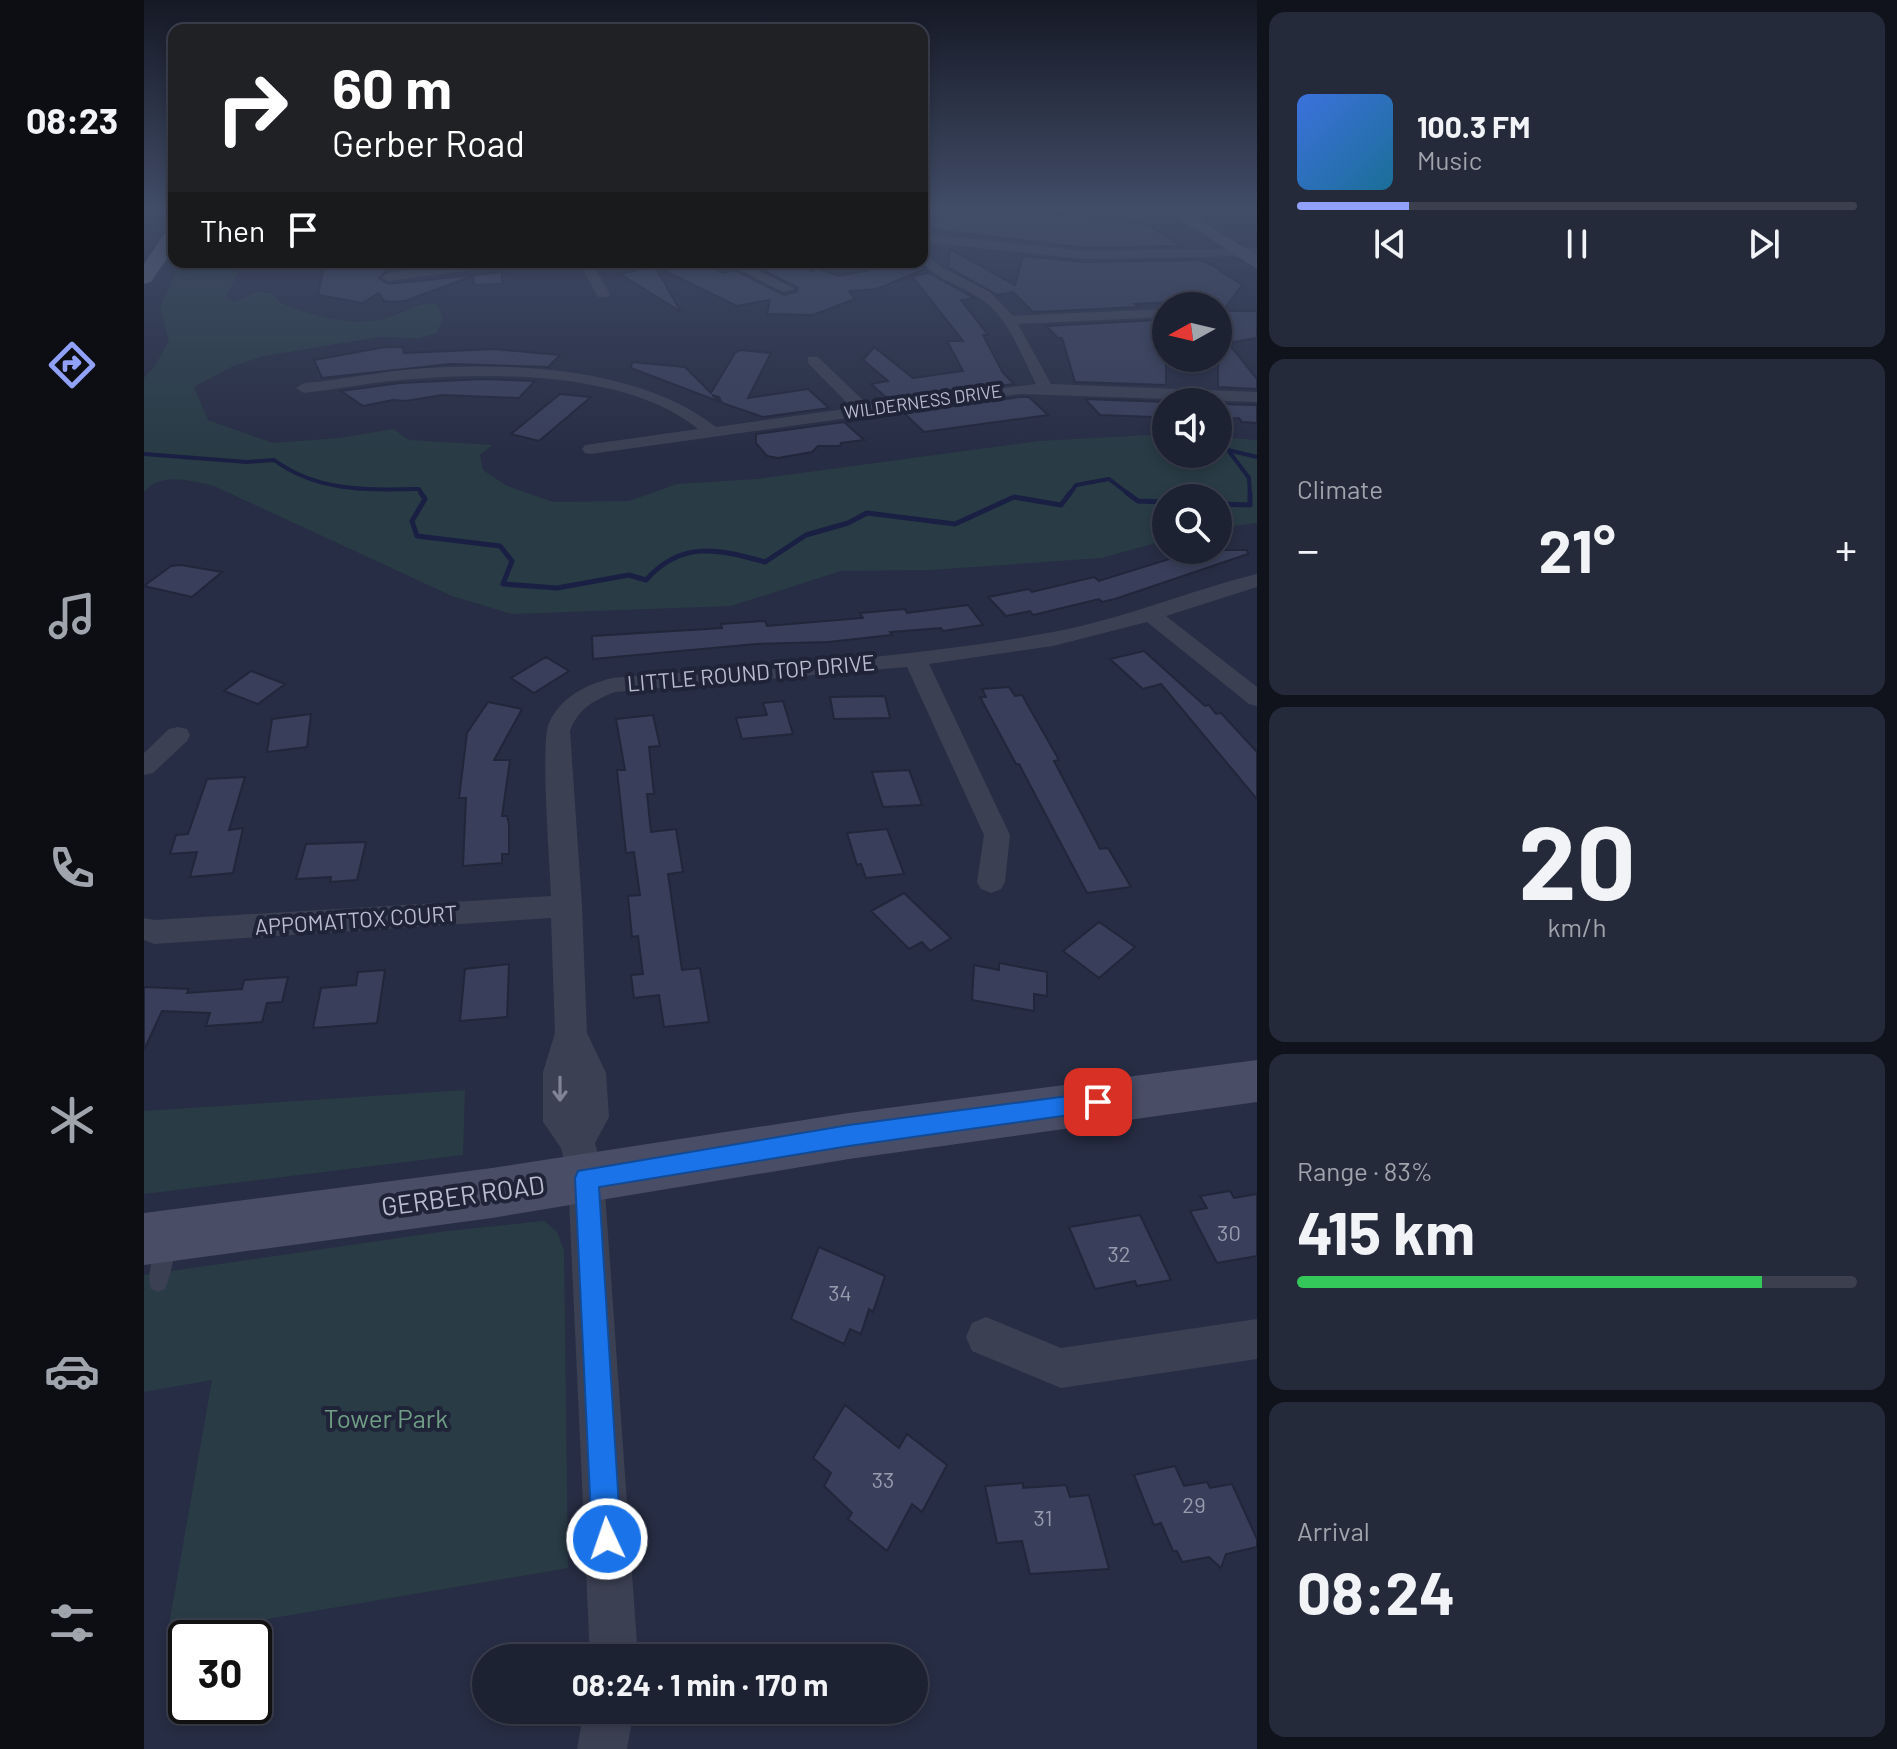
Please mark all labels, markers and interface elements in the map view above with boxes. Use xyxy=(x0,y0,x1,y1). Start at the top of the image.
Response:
text: 60 m xyxy=(332,53,452,120)
icon: right xyxy=(200,56,304,160)
text: 08:23 xyxy=(26,98,118,141)
text: 100.3 FM xyxy=(1417,108,1530,144)
text: Gerber Road xyxy=(332,121,525,164)
text: Music xyxy=(1417,144,1482,175)
icon: arrive xyxy=(281,208,325,252)
text: Then xyxy=(200,212,265,248)
icon: previous xyxy=(1368,222,1412,266)
icon: pause xyxy=(1555,222,1599,266)
icon: next xyxy=(1742,222,1786,266)
north arrow xyxy=(1152,292,1232,372)
map controls xyxy=(1152,292,1232,564)
icon: directions xyxy=(44,337,100,393)
street label: WILDERNESS DRIVE xyxy=(843,379,1003,423)
button: sound xyxy=(1152,388,1232,468)
text: Climate xyxy=(1297,473,1383,504)
button: search xyxy=(1152,484,1232,564)
text: 21° xyxy=(1538,513,1616,585)
text: − xyxy=(1297,522,1319,575)
text: + xyxy=(1835,522,1857,575)
icon: music xyxy=(44,588,100,644)
street label: LITTLE ROUND TOP DRIVE xyxy=(626,648,876,696)
text: 20 xyxy=(1518,796,1636,921)
icon: phone xyxy=(44,840,100,896)
street label: APPOMATTOX COURT xyxy=(254,899,458,939)
text: km/h xyxy=(1548,911,1606,942)
pin xyxy=(1064,1068,1132,1136)
one-way arrow xyxy=(552,1075,568,1102)
icon: arrive xyxy=(1076,1080,1120,1124)
icon: climate xyxy=(44,1092,100,1148)
text: Range · 83% xyxy=(1297,1155,1433,1186)
street label: GERBER ROAD xyxy=(379,1168,546,1221)
text: 415 km xyxy=(1297,1195,1475,1267)
house number: 30 xyxy=(1217,1219,1241,1245)
house number: 32 xyxy=(1107,1240,1131,1266)
house number: 34 xyxy=(828,1279,852,1305)
icon: car xyxy=(44,1343,100,1399)
park label: Tower Park xyxy=(324,1402,448,1433)
house number: 33 xyxy=(872,1466,894,1492)
house number: 29 xyxy=(1182,1491,1206,1517)
position arrow xyxy=(565,1497,649,1581)
house number: 31 xyxy=(1034,1504,1052,1530)
text: Arrival xyxy=(1297,1515,1370,1546)
text: 08:24 xyxy=(1297,1555,1455,1627)
icon: filters xyxy=(44,1595,100,1651)
speed limit sign: 30 xyxy=(168,1620,272,1724)
text: 08:24 · 1 min · 170 m xyxy=(572,1666,828,1702)

